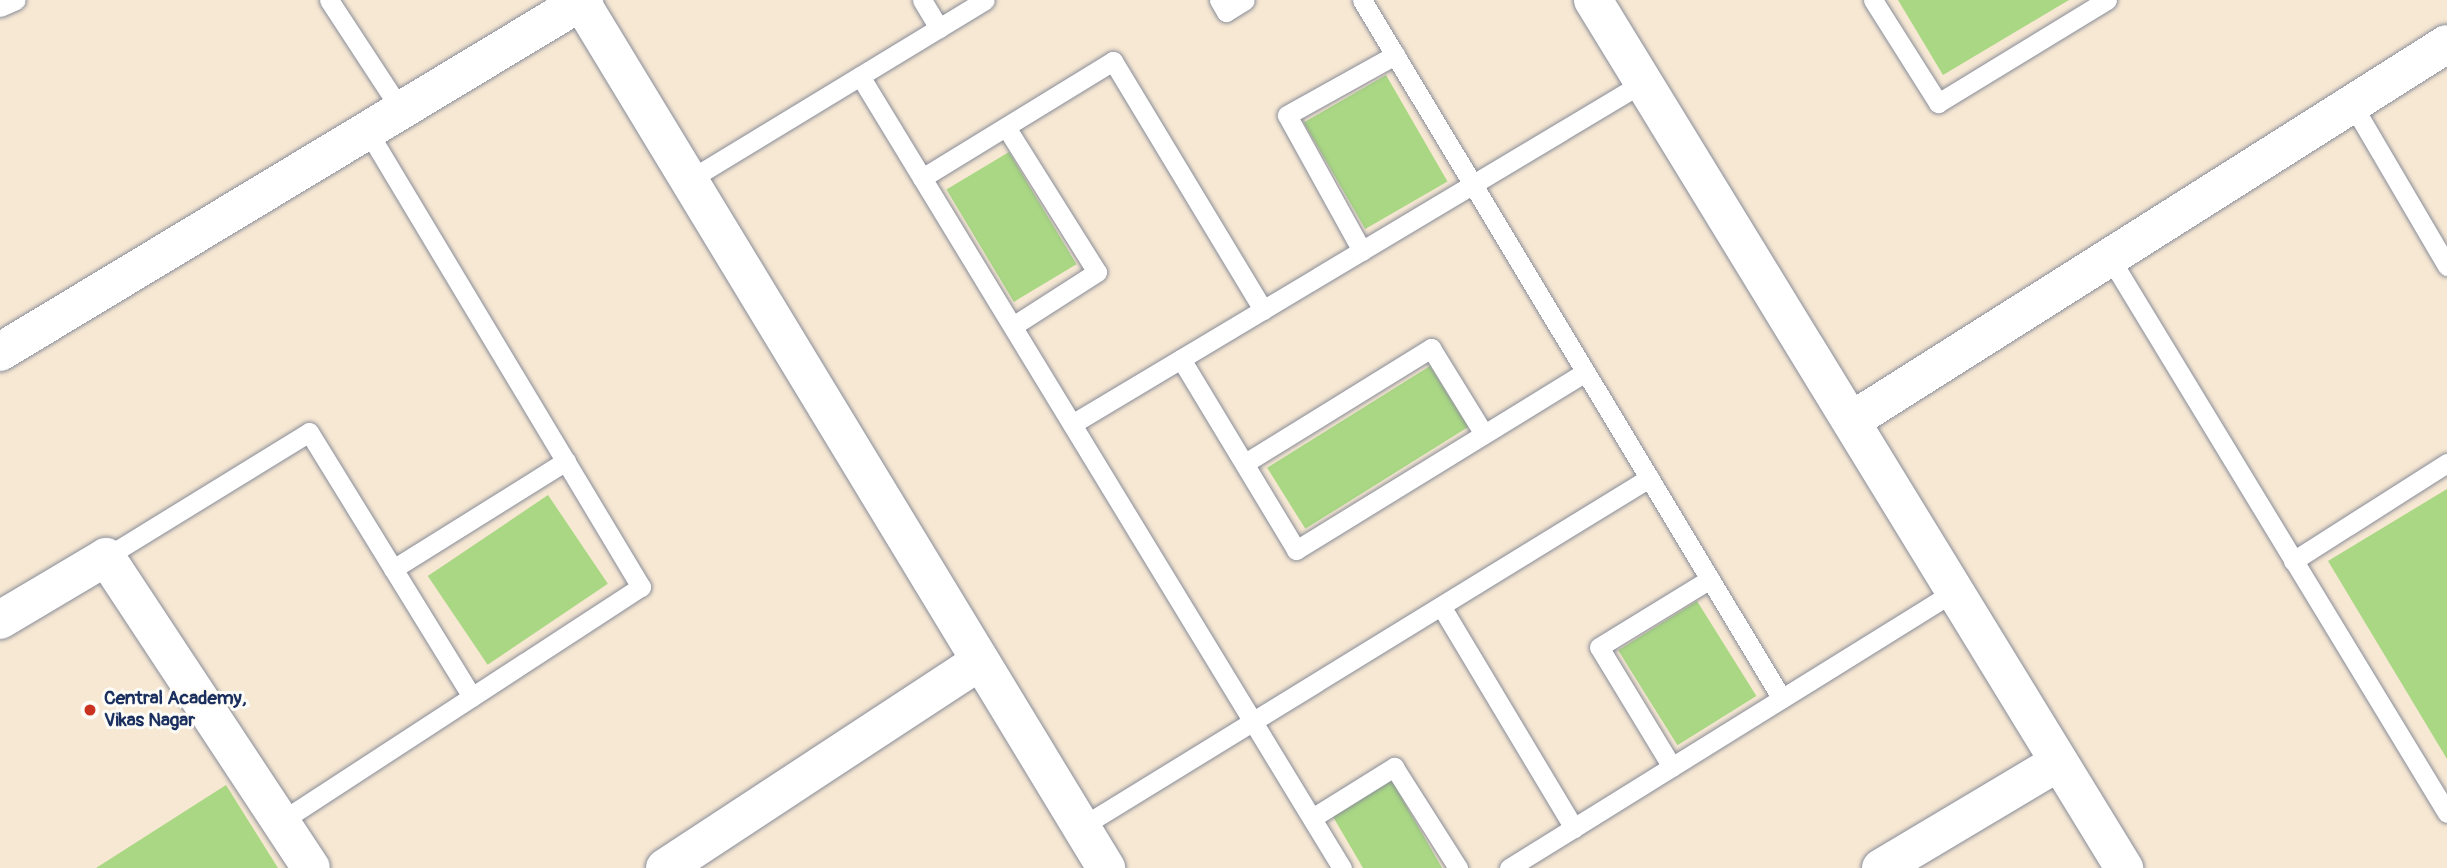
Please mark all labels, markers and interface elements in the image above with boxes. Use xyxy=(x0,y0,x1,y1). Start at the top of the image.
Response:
place label: Central Academy, Vikas Nagar xyxy=(104,688,246,732)
marker: Central Academy, Vikas Nagar xyxy=(82,702,98,718)

